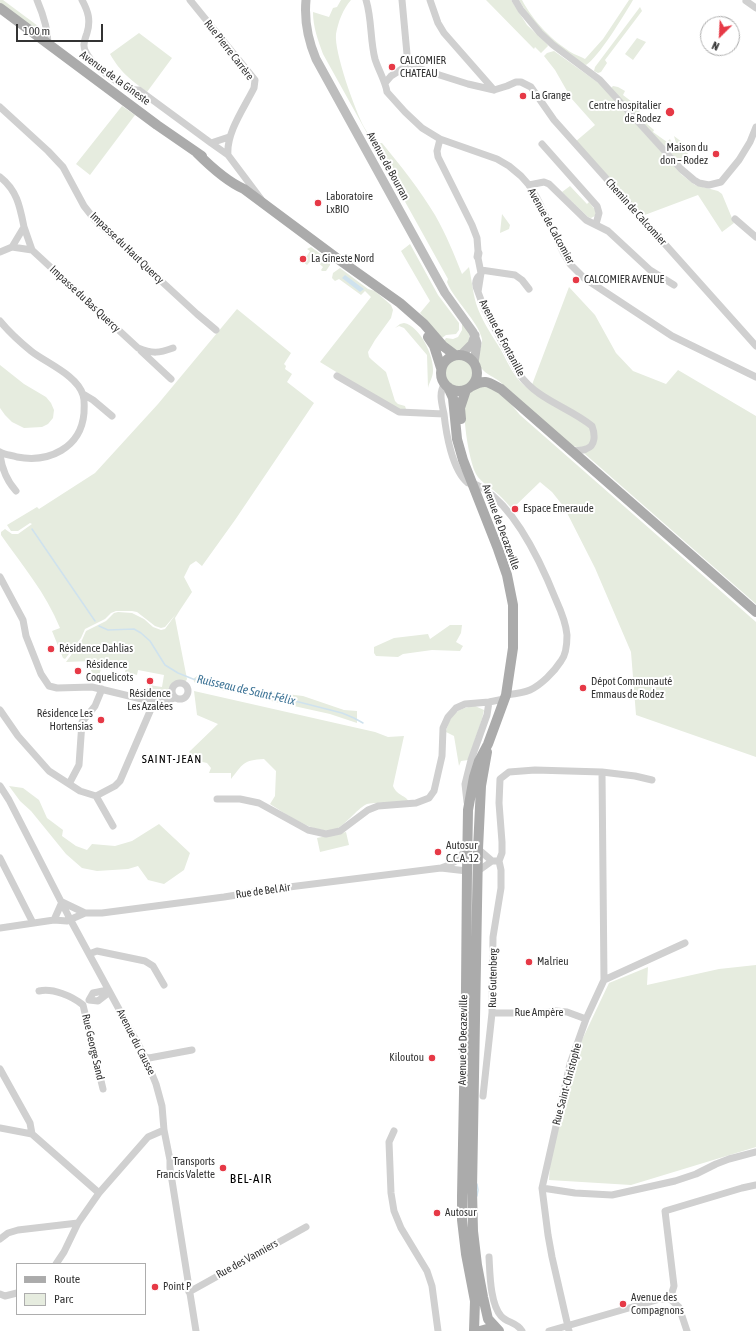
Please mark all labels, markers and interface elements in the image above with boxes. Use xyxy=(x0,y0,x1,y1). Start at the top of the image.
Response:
scale bar xyxy=(18,16,105,42)
north arrow xyxy=(700,16,740,56)
street label: Rue Pierre Carrère xyxy=(201,17,257,83)
text: 100 m xyxy=(23,24,50,38)
text: N xyxy=(710,39,721,53)
street label: Avenue de la Gineste xyxy=(77,48,153,108)
place label: CALCOMIER CHATEAU xyxy=(400,54,446,80)
marker: CALCOMIER CHATEAU xyxy=(387,62,397,72)
place label: La Grange xyxy=(531,89,571,103)
marker: La Grange xyxy=(518,91,528,101)
place label: Centre hospitalier de Rodez xyxy=(589,99,661,125)
marker: Centre hospitalier de Rodez xyxy=(664,106,676,118)
street label: Avenue de Bourran xyxy=(364,130,412,202)
place label: Maison du don – Rodez xyxy=(660,141,708,167)
marker: Maison du don – Rodez xyxy=(711,149,721,159)
street label: Chemin de Calcomier xyxy=(603,176,669,248)
street label: Avenue de Calcomier xyxy=(525,186,577,266)
place label: Laboratoire LxBIO xyxy=(326,190,373,216)
marker: Laboratoire LxBIO xyxy=(313,198,323,208)
street label: Impasse du Haut Quercy xyxy=(87,209,167,287)
place label: La Gineste Nord xyxy=(311,252,374,266)
marker: La Gineste Nord xyxy=(298,254,308,264)
street label: Impasse du Bas Quercy xyxy=(47,263,123,335)
place label: CALCOMIER AVENUE xyxy=(584,273,664,287)
marker: CALCOMIER AVENUE xyxy=(571,275,581,285)
street label: Avenue de Fontanille xyxy=(476,297,528,379)
street label: Avenue de Decazeville xyxy=(479,482,523,572)
place label: Espace Emeraude xyxy=(523,502,594,516)
marker: Espace Emeraude xyxy=(510,504,520,514)
place label: Résidence Dahlias xyxy=(59,642,133,656)
marker: Résidence Dahlias xyxy=(46,644,56,654)
place label: Résidence Coquelicots xyxy=(86,658,133,684)
marker: Résidence Coquelicots xyxy=(73,666,83,676)
water label: Ruisseau de Saint-Félix xyxy=(195,672,297,708)
place label: Dépot Communauté Emmaus de Rodez xyxy=(591,675,672,701)
marker: Résidence Les Azalées xyxy=(145,676,155,686)
marker: Dépot Communauté Emmaus de Rodez xyxy=(578,683,588,693)
place label: Résidence Les Azalées xyxy=(127,687,173,713)
place label: Résidence Les Hortensias xyxy=(37,707,93,733)
marker: Résidence Les Hortensias xyxy=(96,715,106,725)
district label: SAINT-JEAN xyxy=(142,752,202,766)
place label: Autosur C.C.A. 12 xyxy=(446,839,479,865)
marker: Autosur C.C.A. 12 xyxy=(433,847,443,857)
street label: Rue de Bel Air xyxy=(235,881,291,901)
street label: Rue Gutenberg xyxy=(486,948,500,1008)
place label: Malrieu xyxy=(537,955,568,969)
marker: Malrieu xyxy=(524,957,534,967)
street label: Avenue de Decazeville xyxy=(456,995,470,1085)
street label: Rue Ampère xyxy=(514,1006,564,1020)
street label: Avenue du Causse xyxy=(114,1007,158,1077)
street label: Rue George Sand xyxy=(79,1013,107,1081)
street label: Rue Saint-Christophe xyxy=(550,1041,584,1127)
place label: Kiloutou xyxy=(389,1051,424,1065)
marker: Kiloutou xyxy=(427,1053,437,1063)
place label: Transports Francis Valette xyxy=(156,1155,215,1181)
marker: Transports Francis Valette xyxy=(218,1163,228,1173)
district label: BEL-AIR xyxy=(230,1171,272,1187)
place label: Autosur xyxy=(445,1206,476,1220)
marker: Autosur xyxy=(432,1208,442,1218)
street label: Rue des Vanniers xyxy=(214,1237,280,1281)
legend xyxy=(16,1263,146,1315)
text: Route xyxy=(54,1272,80,1286)
place label: Point P xyxy=(163,1280,191,1294)
marker: Point P xyxy=(150,1282,160,1292)
place label: Avenue des Compagnons xyxy=(631,1291,684,1317)
text: Parc xyxy=(54,1292,73,1306)
marker: Avenue des Compagnons xyxy=(618,1299,628,1309)

